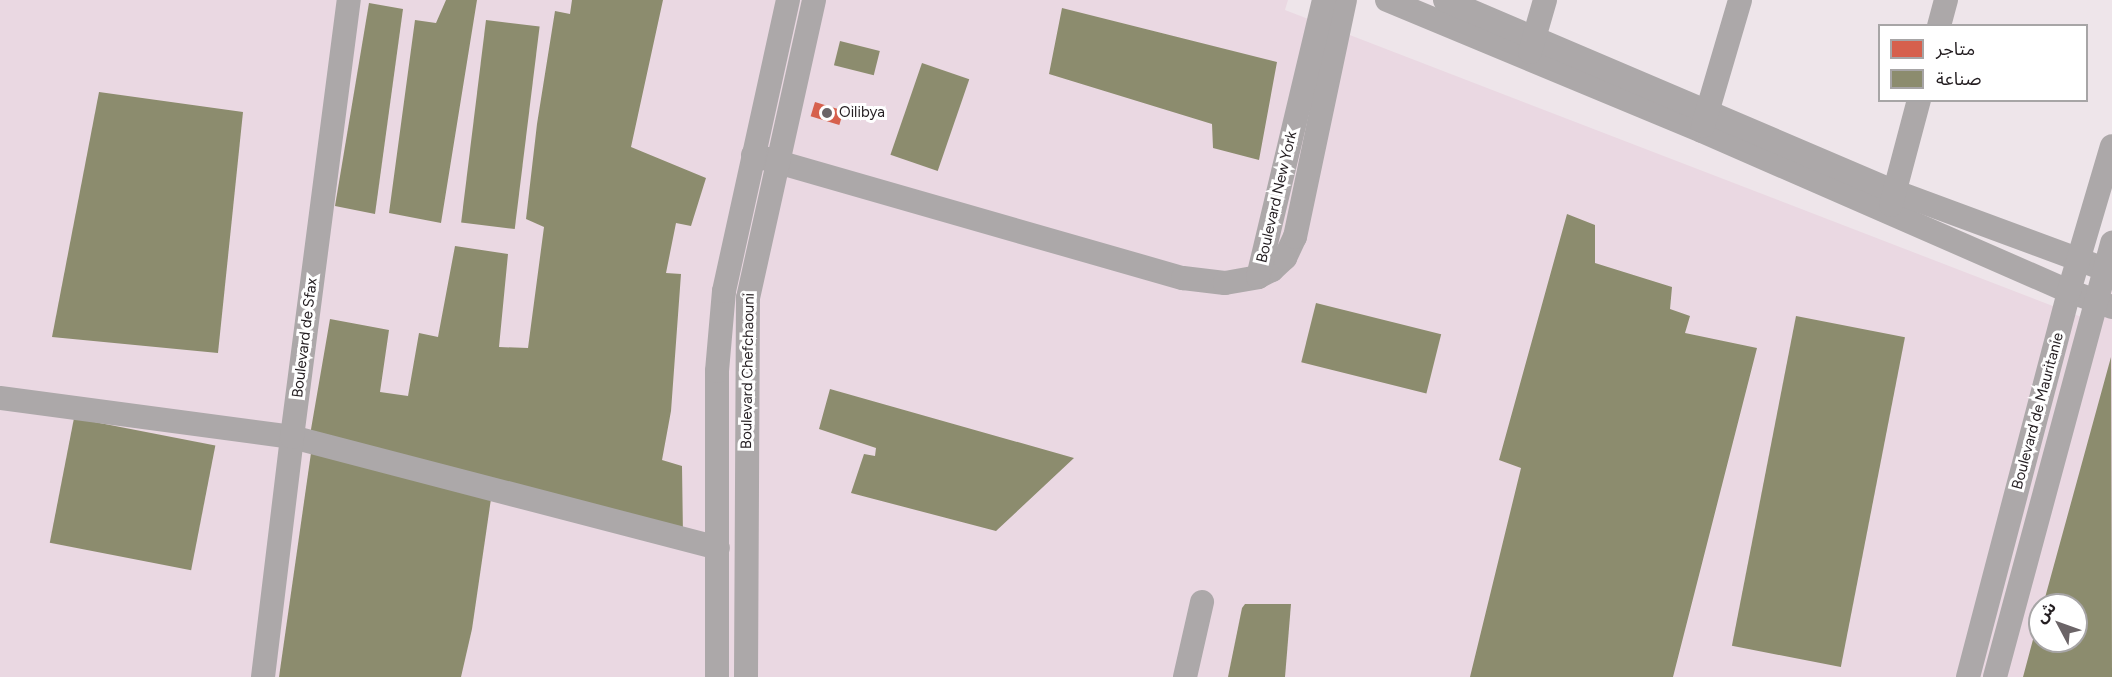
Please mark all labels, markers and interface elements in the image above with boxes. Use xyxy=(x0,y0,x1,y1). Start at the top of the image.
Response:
legend xyxy=(1878,24,2088,102)
text: متاجر xyxy=(1936,38,1975,60)
text: صناعة xyxy=(1936,68,1981,90)
place label: Oilibya xyxy=(839,104,885,122)
marker: Oilibya xyxy=(820,106,834,120)
street label: Boulevard New York xyxy=(1253,129,1301,265)
street label: Boulevard de Sfax xyxy=(289,277,321,399)
street label: Boulevard Chefchaouni xyxy=(738,293,758,449)
street label: Boulevard de Mauritanie xyxy=(2008,331,2068,491)
north arrow xyxy=(2028,593,2088,653)
text: ش xyxy=(2031,598,2060,627)

